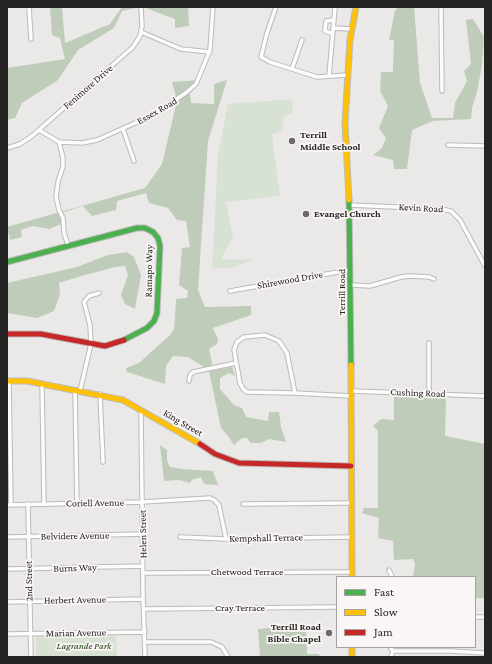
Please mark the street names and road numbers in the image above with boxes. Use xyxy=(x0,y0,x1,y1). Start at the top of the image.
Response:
street label: Fenimore Drive xyxy=(61,62,115,112)
street label: Essex Road xyxy=(135,95,179,127)
street label: Kevin Road xyxy=(398,201,444,215)
street label: Ramapo Way xyxy=(143,245,155,297)
street label: Shirewood Drive xyxy=(256,268,324,292)
street label: Terrill Road xyxy=(336,269,348,315)
street label: Cushing Road xyxy=(390,386,446,400)
street label: King Street xyxy=(161,407,205,439)
street label: Coriell Avenue xyxy=(66,496,124,510)
street label: Helen Street xyxy=(137,510,149,558)
street label: Belvidere Avenue xyxy=(41,529,109,543)
street label: Kempshall Terrace xyxy=(229,531,303,545)
street label: 2nd Street xyxy=(23,561,35,601)
street label: Burns Way xyxy=(53,561,97,575)
street label: Chetwood Terrace xyxy=(211,566,283,578)
street label: Herbert Avenue xyxy=(44,593,106,607)
street label: Cray Terrace xyxy=(215,602,265,614)
street label: Marian Avenue xyxy=(46,626,106,640)

